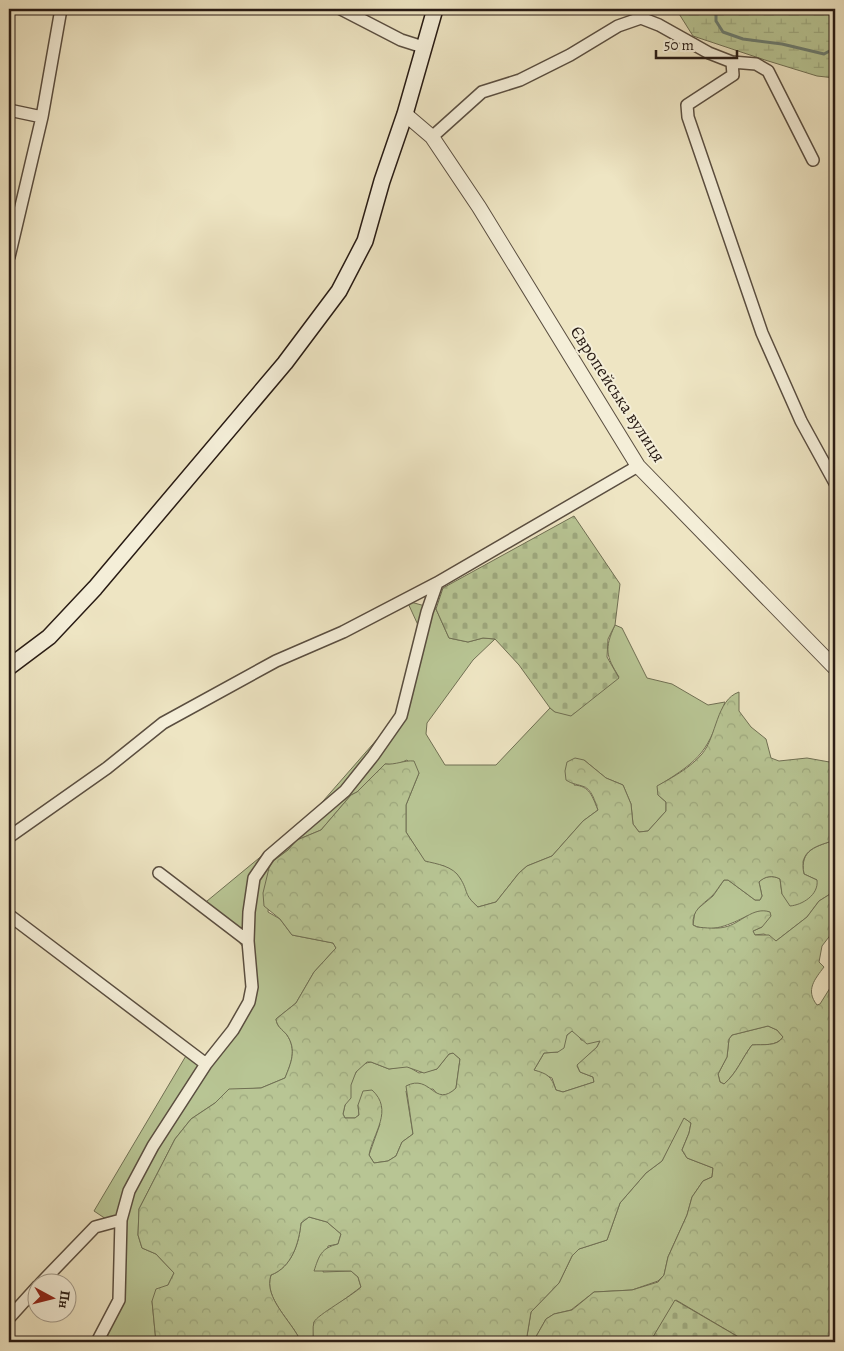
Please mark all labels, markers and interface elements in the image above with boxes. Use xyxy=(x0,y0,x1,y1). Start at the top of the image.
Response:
scale bar xyxy=(656,28,738,60)
text: 50 m xyxy=(664,35,694,55)
street label: Європейська вулиця xyxy=(565,321,671,467)
north arrow xyxy=(28,1274,78,1324)
text: Пн xyxy=(54,1289,75,1310)

